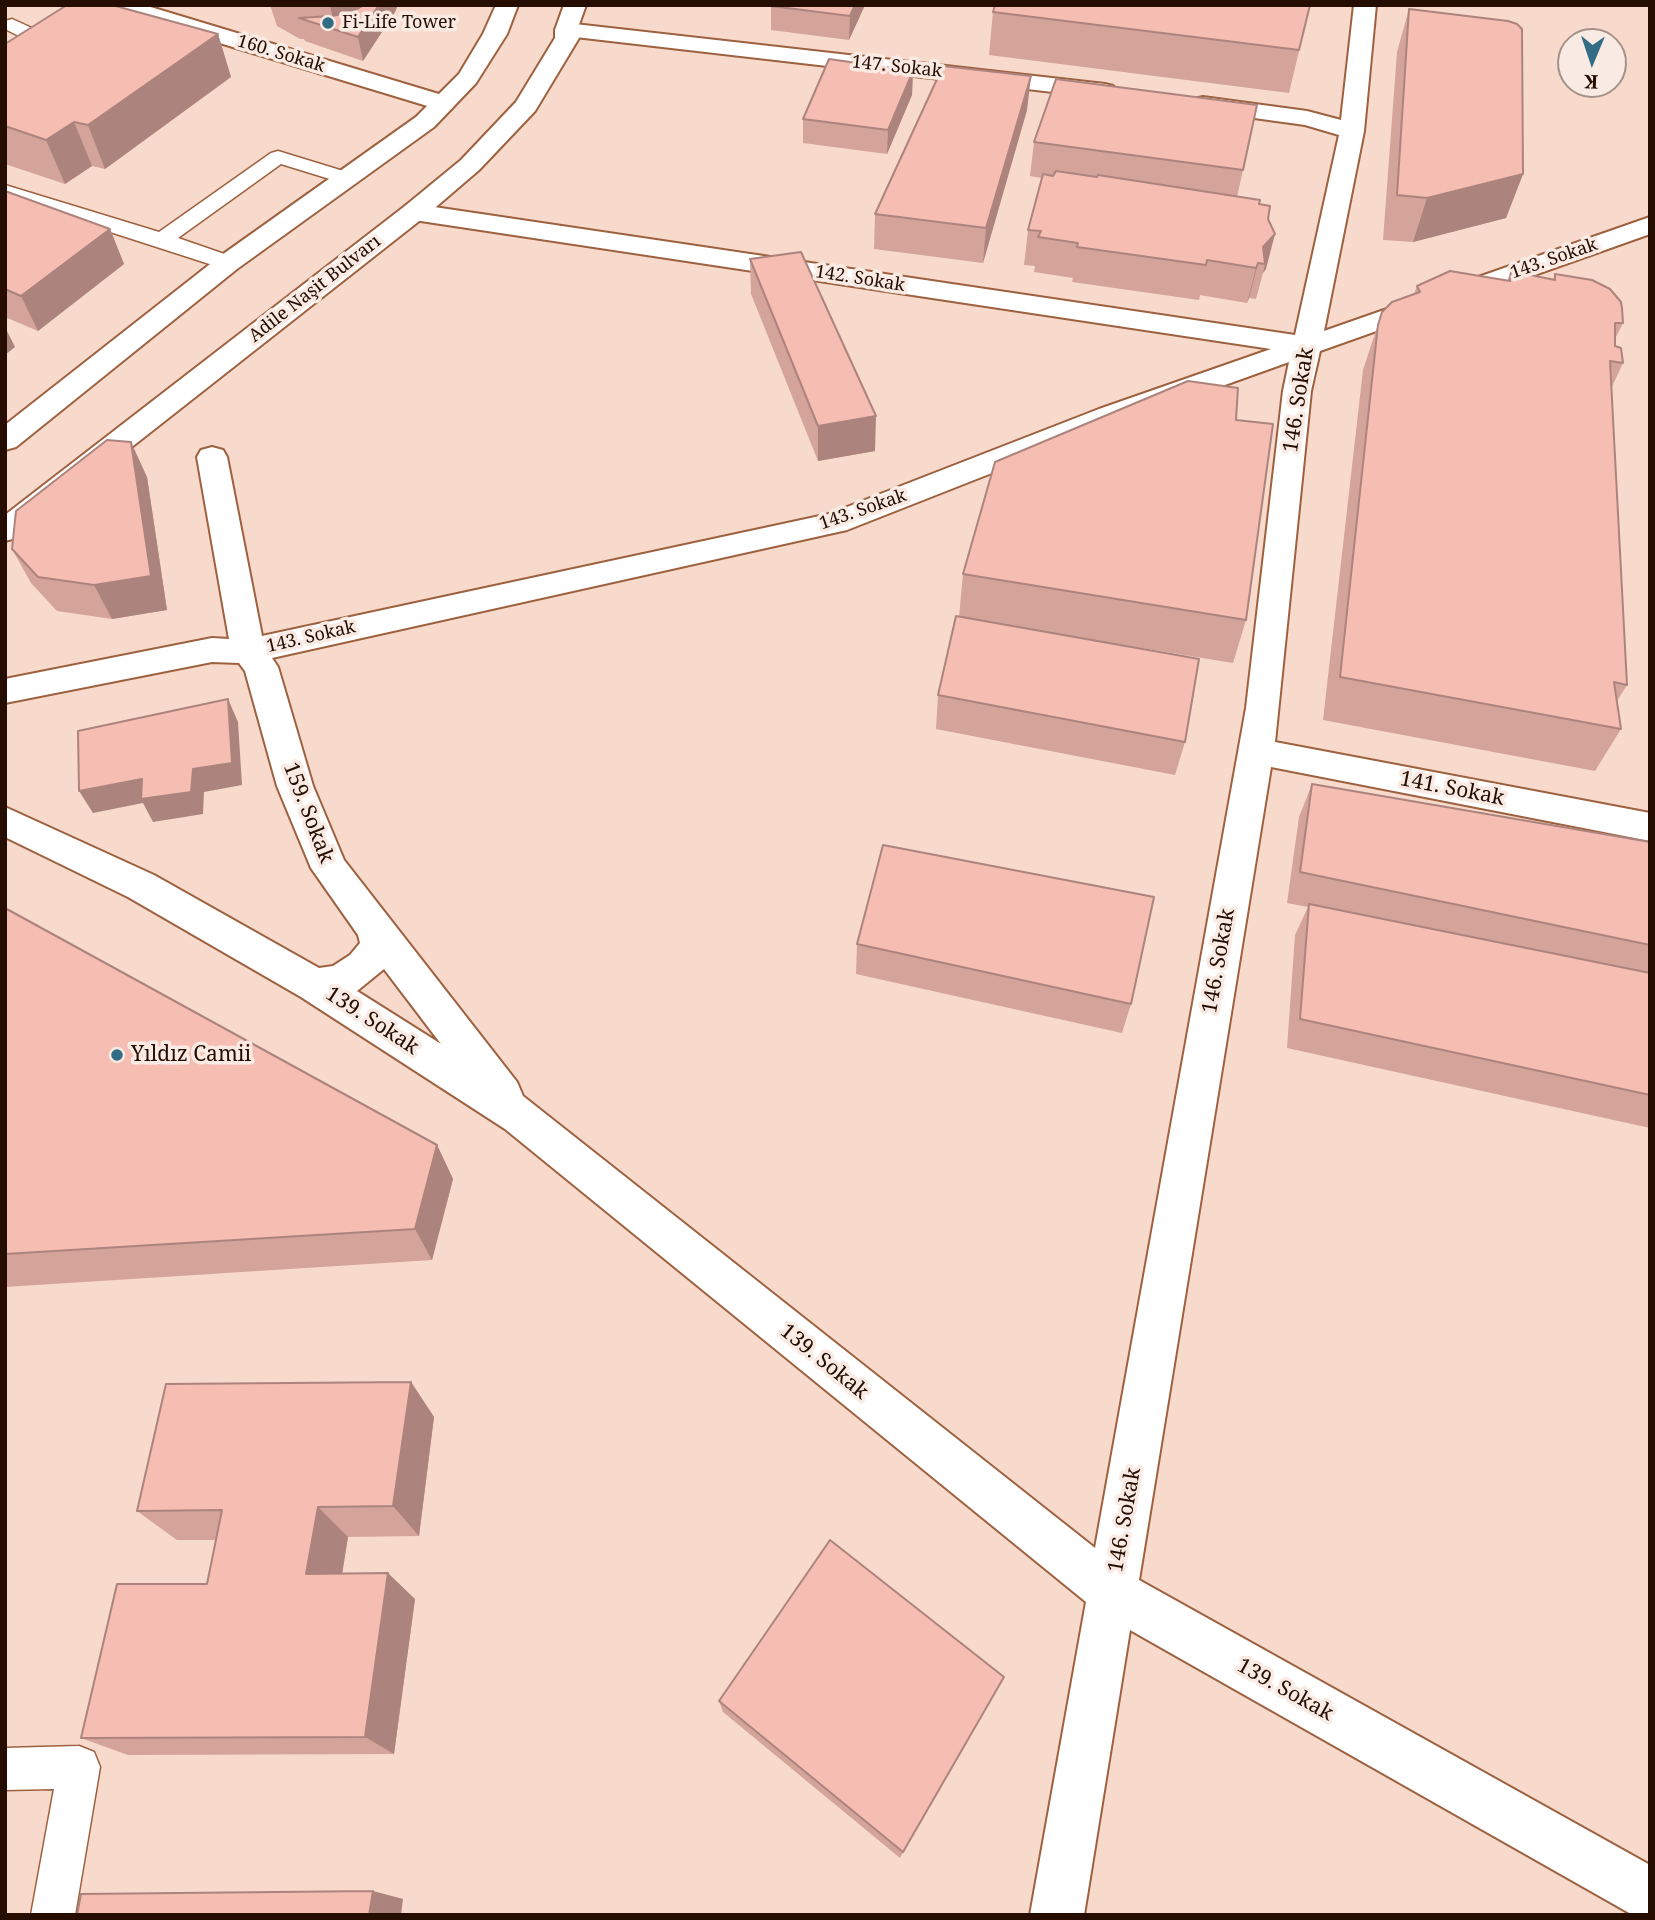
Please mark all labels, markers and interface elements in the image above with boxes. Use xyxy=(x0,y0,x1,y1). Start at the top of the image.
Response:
place label: Fi-Life Tower xyxy=(342,12,456,34)
marker: Fi-Life Tower xyxy=(320,15,336,31)
north arrow xyxy=(1557,28,1627,98)
street label: 160. Sokak xyxy=(234,30,328,78)
street label: 147. Sokak xyxy=(851,52,943,82)
text: K xyxy=(1584,69,1599,95)
street label: Adile Naşit Bulvarı xyxy=(245,231,385,347)
street label: 143. Sokak xyxy=(1508,234,1600,284)
street label: 142. Sokak xyxy=(814,261,906,297)
street label: 146. Sokak xyxy=(1278,346,1320,454)
street label: 143. Sokak xyxy=(817,485,909,535)
street label: 143. Sokak xyxy=(264,616,358,658)
street label: 159. Sokak xyxy=(277,759,339,867)
street label: 141. Sokak xyxy=(1398,767,1506,811)
street label: 146. Sokak xyxy=(1197,907,1241,1015)
street label: 139. Sokak xyxy=(321,982,423,1060)
place label: Yıldız Camii xyxy=(131,1042,251,1068)
marker: Yıldız Camii xyxy=(109,1047,125,1063)
street label: 139. Sokak xyxy=(775,1319,873,1405)
street label: 146. Sokak xyxy=(1103,1466,1147,1574)
street label: 139. Sokak xyxy=(1233,1653,1337,1727)

